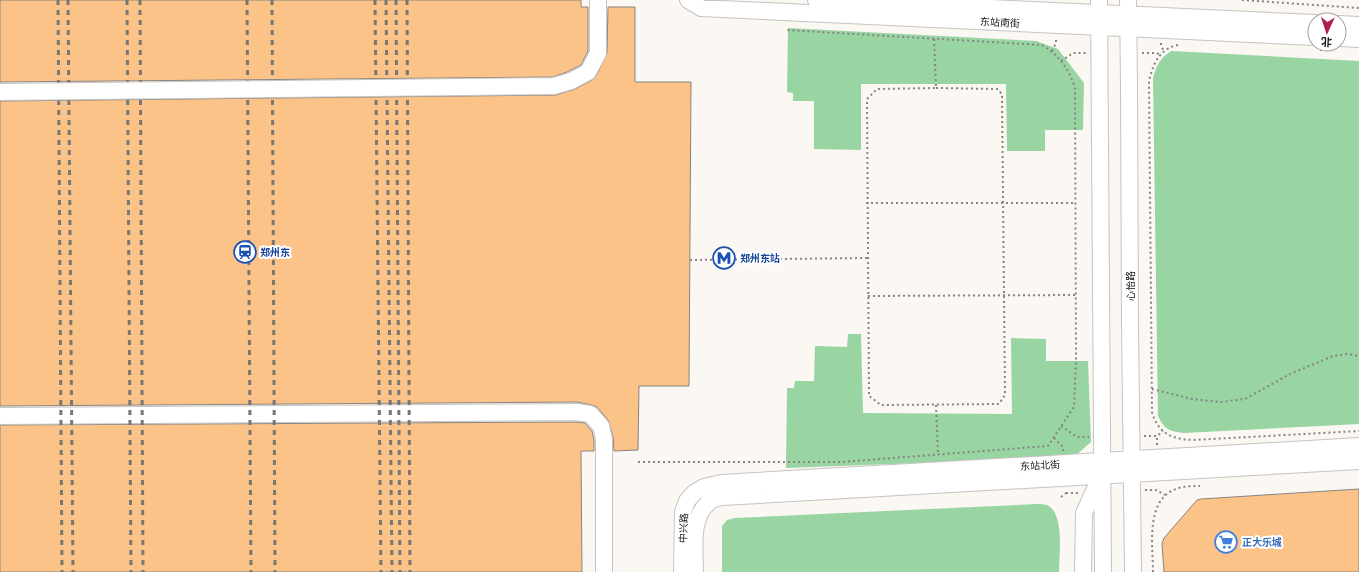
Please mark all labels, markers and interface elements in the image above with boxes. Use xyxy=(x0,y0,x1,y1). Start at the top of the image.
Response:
north arrow xyxy=(1307,12,1347,52)
street label: 东站南街 xyxy=(980,15,1020,29)
text: 北 xyxy=(1321,35,1332,49)
station icon: 郑州东 xyxy=(232,239,258,265)
metro station icon: 郑州东站 xyxy=(711,245,737,271)
place label: 郑州东 xyxy=(260,246,290,258)
place label: 郑州东站 xyxy=(740,252,780,264)
street label: 心怡路 xyxy=(1124,271,1136,301)
street label: 东站北街 xyxy=(1020,458,1060,472)
street label: 中兴路 xyxy=(676,513,690,543)
supermarket icon: 正大乐城 xyxy=(1213,529,1239,555)
place label: 正大乐城 xyxy=(1242,536,1282,548)

